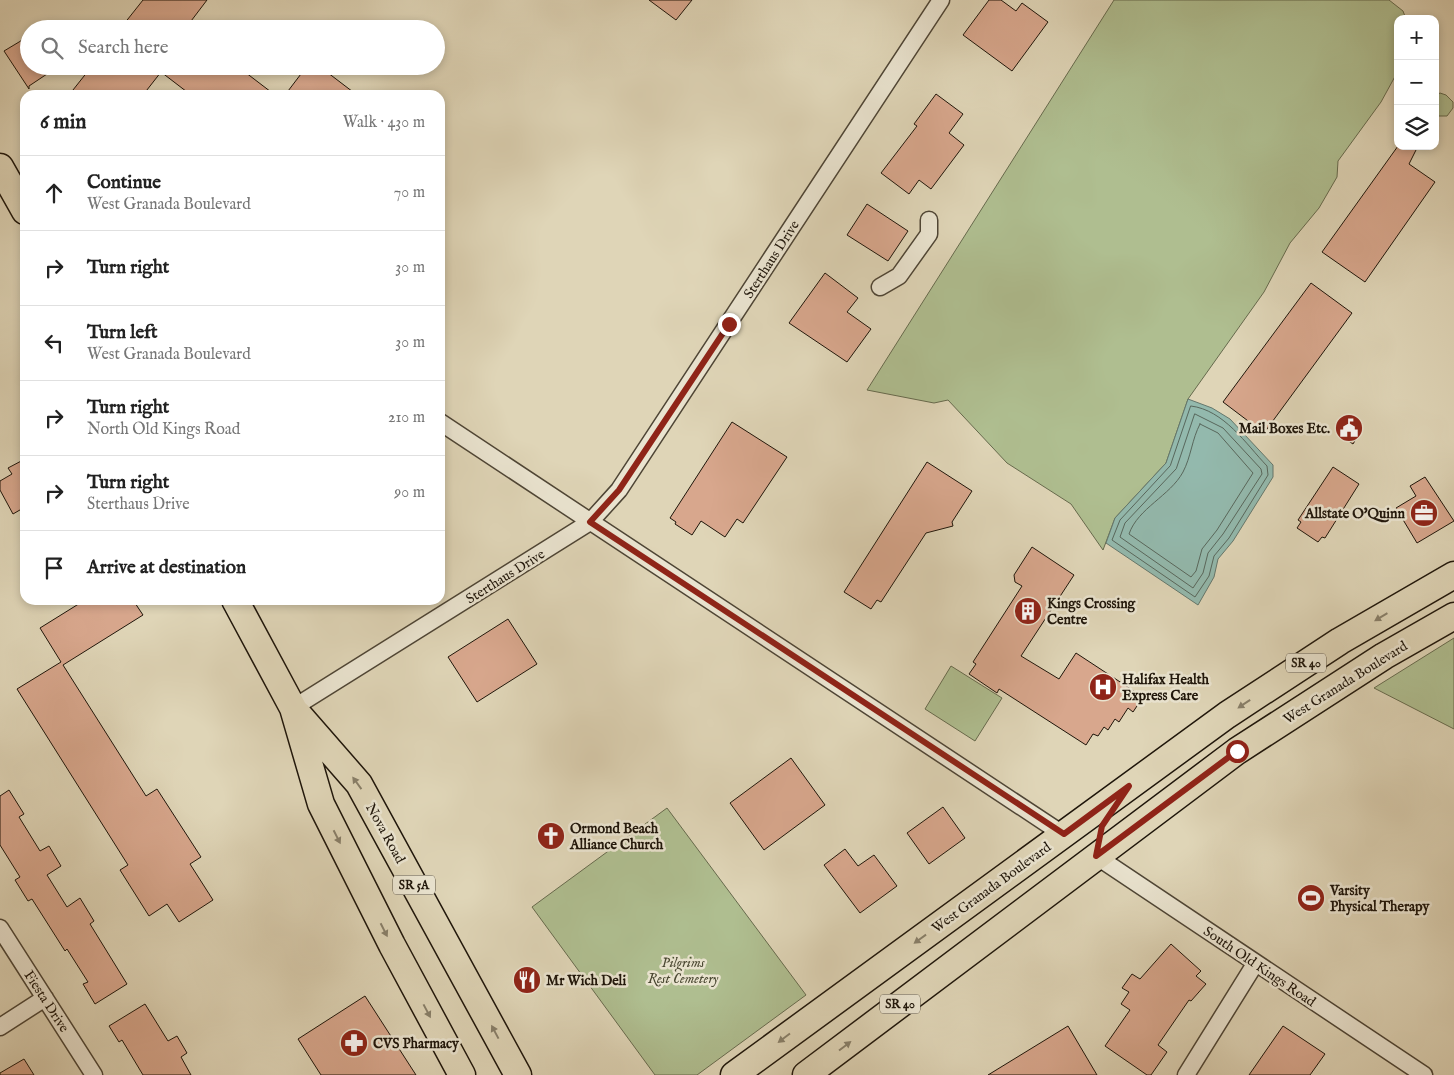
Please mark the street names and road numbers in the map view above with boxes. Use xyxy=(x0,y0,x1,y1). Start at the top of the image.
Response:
street label: Sterthaus Drive xyxy=(740,217,804,302)
street label: Sterthaus Drive xyxy=(463,545,549,608)
street label: West Granada Boulevard xyxy=(1280,637,1412,728)
road number: SR 40 xyxy=(1286,654,1326,672)
street label: Nova Road xyxy=(361,800,409,867)
street label: West Granada Boulevard xyxy=(928,838,1055,937)
road number: SR 5A xyxy=(393,876,435,894)
street label: South Old Kings Road xyxy=(1200,923,1320,1011)
street label: Fiesta Drive xyxy=(19,967,73,1036)
road number: SR 40 xyxy=(880,994,920,1014)

